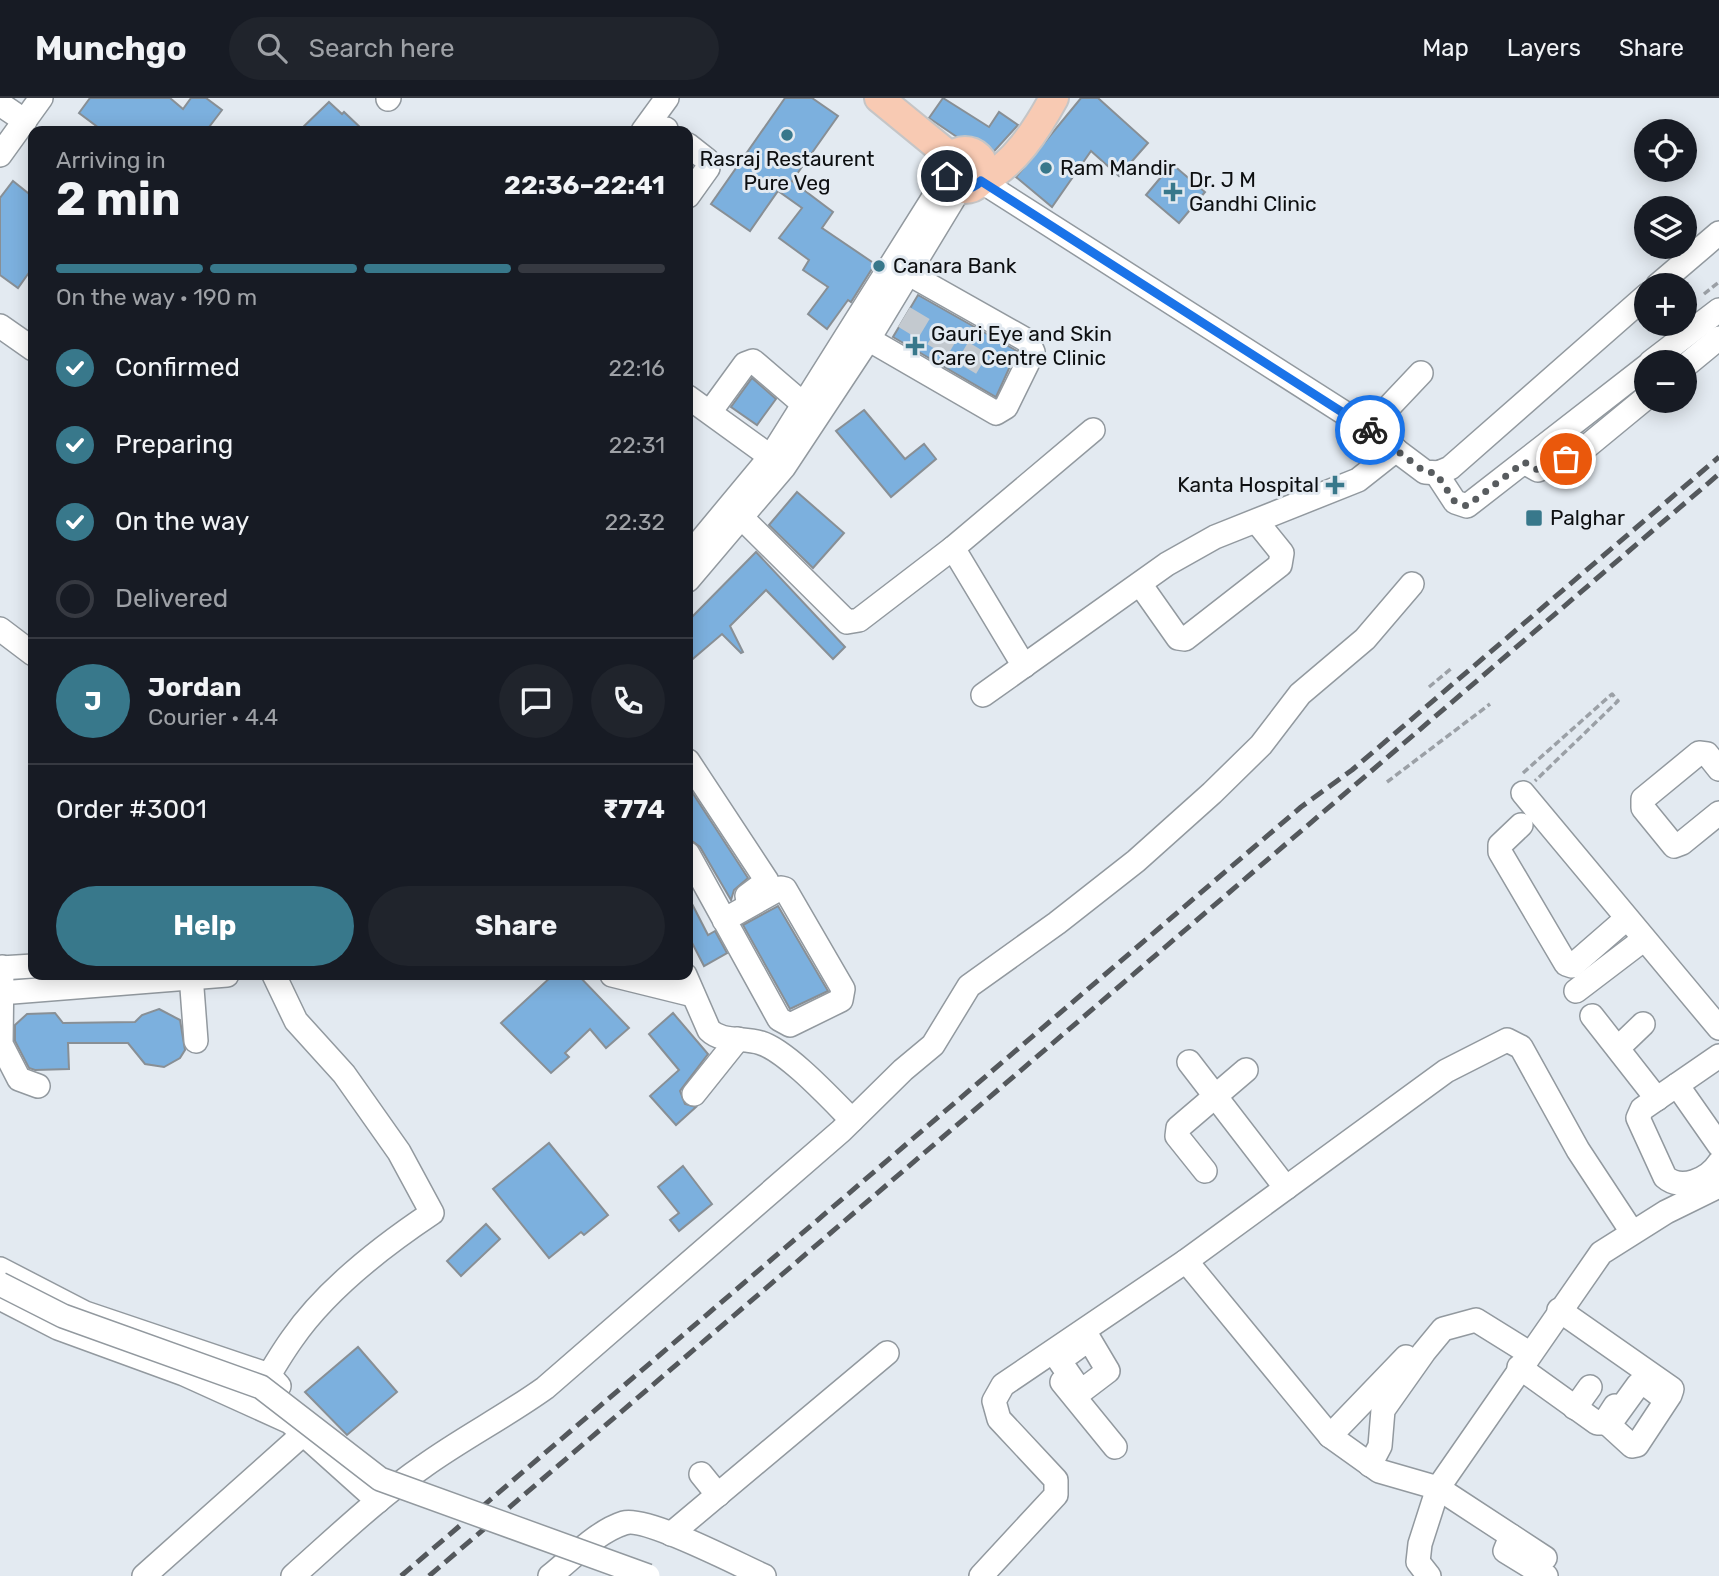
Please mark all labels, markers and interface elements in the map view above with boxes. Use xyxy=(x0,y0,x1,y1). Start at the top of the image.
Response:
search box xyxy=(229,17,719,80)
text: Munchgo xyxy=(35,29,187,68)
icon: search xyxy=(253,29,291,67)
text: Search here xyxy=(309,33,455,64)
text: Map xyxy=(1422,34,1469,62)
text: Layers xyxy=(1507,34,1581,62)
text: Share xyxy=(1619,34,1684,62)
map controls xyxy=(1634,119,1697,413)
button: locate xyxy=(1634,119,1697,182)
marker: Rasraj Restaurent Pure Veg xyxy=(779,127,795,143)
text: Arriving in xyxy=(56,146,166,174)
place label: Rasraj Restaurent Pure Veg xyxy=(700,146,875,195)
pin xyxy=(917,146,977,206)
place label: Ram Mandir xyxy=(1060,155,1176,180)
icon: home xyxy=(928,157,966,195)
marker: Ram Mandir xyxy=(1038,160,1054,176)
place label: Dr. J M Gandhi Clinic xyxy=(1189,167,1317,216)
text: 22:36–22:41 xyxy=(504,170,665,201)
text: 2 min xyxy=(56,172,181,227)
marker: Dr. J M Gandhi Clinic xyxy=(1163,182,1183,202)
button: layers xyxy=(1634,196,1697,259)
place label: Canara Bank xyxy=(893,253,1017,278)
marker: Canara Bank xyxy=(871,258,887,274)
button: + xyxy=(1634,273,1697,336)
text: On the way · 190 m xyxy=(56,283,257,311)
place label: Gauri Eye and Skin Care Centre Clinic xyxy=(931,321,1112,370)
marker: Gauri Eye and Skin Care Centre Clinic xyxy=(905,336,925,356)
icon: check xyxy=(56,349,94,387)
button: − xyxy=(1634,350,1697,413)
text: Confirmed xyxy=(115,352,240,383)
text: 22:16 xyxy=(608,354,665,382)
courier xyxy=(1335,395,1405,465)
icon: bike xyxy=(1351,411,1389,449)
icon: check xyxy=(56,426,94,464)
text: Preparing xyxy=(115,429,233,460)
pin xyxy=(1536,429,1596,489)
text: 22:31 xyxy=(609,431,665,459)
icon: bag xyxy=(1547,440,1585,478)
place label: Kanta Hospital xyxy=(1177,472,1319,497)
marker: Kanta Hospital xyxy=(1325,475,1345,495)
icon: check xyxy=(56,503,94,541)
place label: Palghar xyxy=(1550,505,1625,530)
text: On the way xyxy=(115,506,249,537)
text: 22:32 xyxy=(605,508,665,536)
marker: Palghar xyxy=(1524,508,1544,528)
text: Delivered xyxy=(115,583,228,614)
button: chat xyxy=(499,664,573,738)
button: phone xyxy=(591,664,665,738)
text: Jordan xyxy=(148,672,241,703)
text: J xyxy=(84,686,102,717)
text: Courier · 4.4 xyxy=(148,703,278,731)
text: Order #3001 xyxy=(56,794,207,825)
text: ₹774 xyxy=(603,794,665,825)
button: Help xyxy=(56,886,354,966)
button: Share xyxy=(368,886,665,966)

